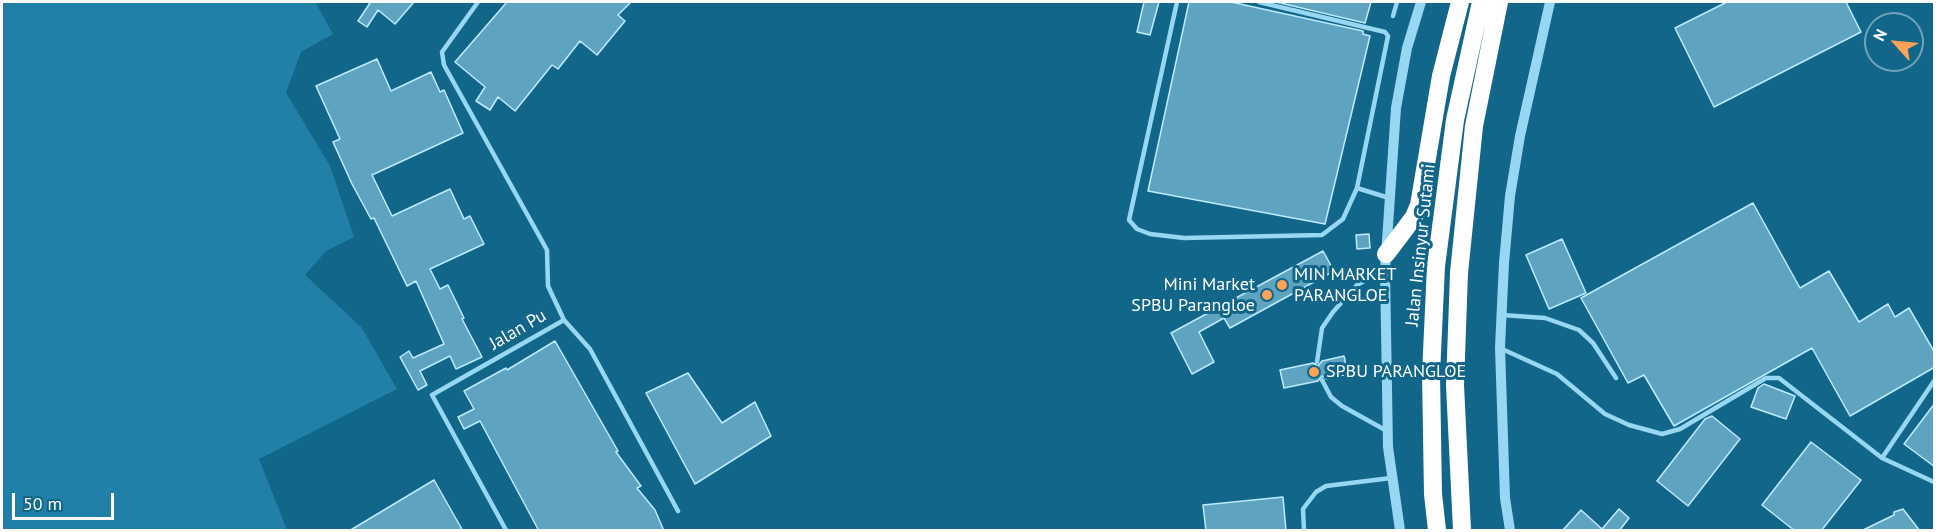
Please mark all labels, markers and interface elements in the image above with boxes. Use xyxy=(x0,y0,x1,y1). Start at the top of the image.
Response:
north arrow xyxy=(1864,12,1924,72)
text: N xyxy=(1868,26,1891,44)
street label: Jalan Insinyur Sutami xyxy=(1402,163,1440,327)
place label: MIN MARKET PARANGLOE xyxy=(1294,264,1396,306)
place label: Mini Market SPBU Parangloe xyxy=(1131,274,1255,316)
marker: MIN MARKET PARANGLOE xyxy=(1275,278,1289,292)
marker: Mini Market SPBU Parangloe xyxy=(1260,288,1274,302)
street label: Jalan Pu xyxy=(486,305,550,355)
place label: SPBU PARANGLOE xyxy=(1326,361,1466,383)
marker: SPBU PARANGLOE xyxy=(1307,365,1321,379)
scale bar xyxy=(15,481,117,519)
text: 50 m xyxy=(23,492,62,515)

